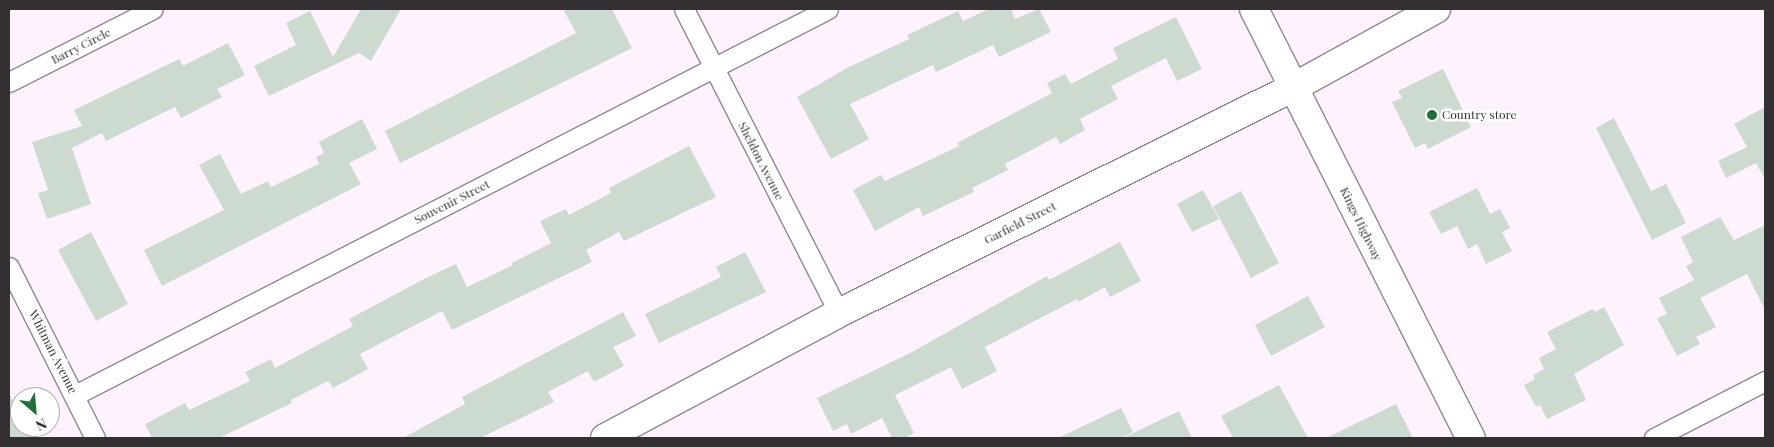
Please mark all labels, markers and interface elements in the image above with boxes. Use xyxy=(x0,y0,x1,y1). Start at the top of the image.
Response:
street label: Barry Circle xyxy=(49,25,113,67)
place label: Country store xyxy=(1442,108,1517,122)
marker: Country store xyxy=(1426,109,1438,121)
street label: Sheldon Avenue xyxy=(735,119,787,203)
street label: Souvenir Street xyxy=(412,177,492,227)
street label: Kings Highway xyxy=(1337,185,1385,263)
street label: Garfield Street xyxy=(982,199,1058,247)
street label: Whitman Avenue xyxy=(26,308,80,396)
north arrow xyxy=(10,387,60,437)
text: N xyxy=(33,414,50,436)

